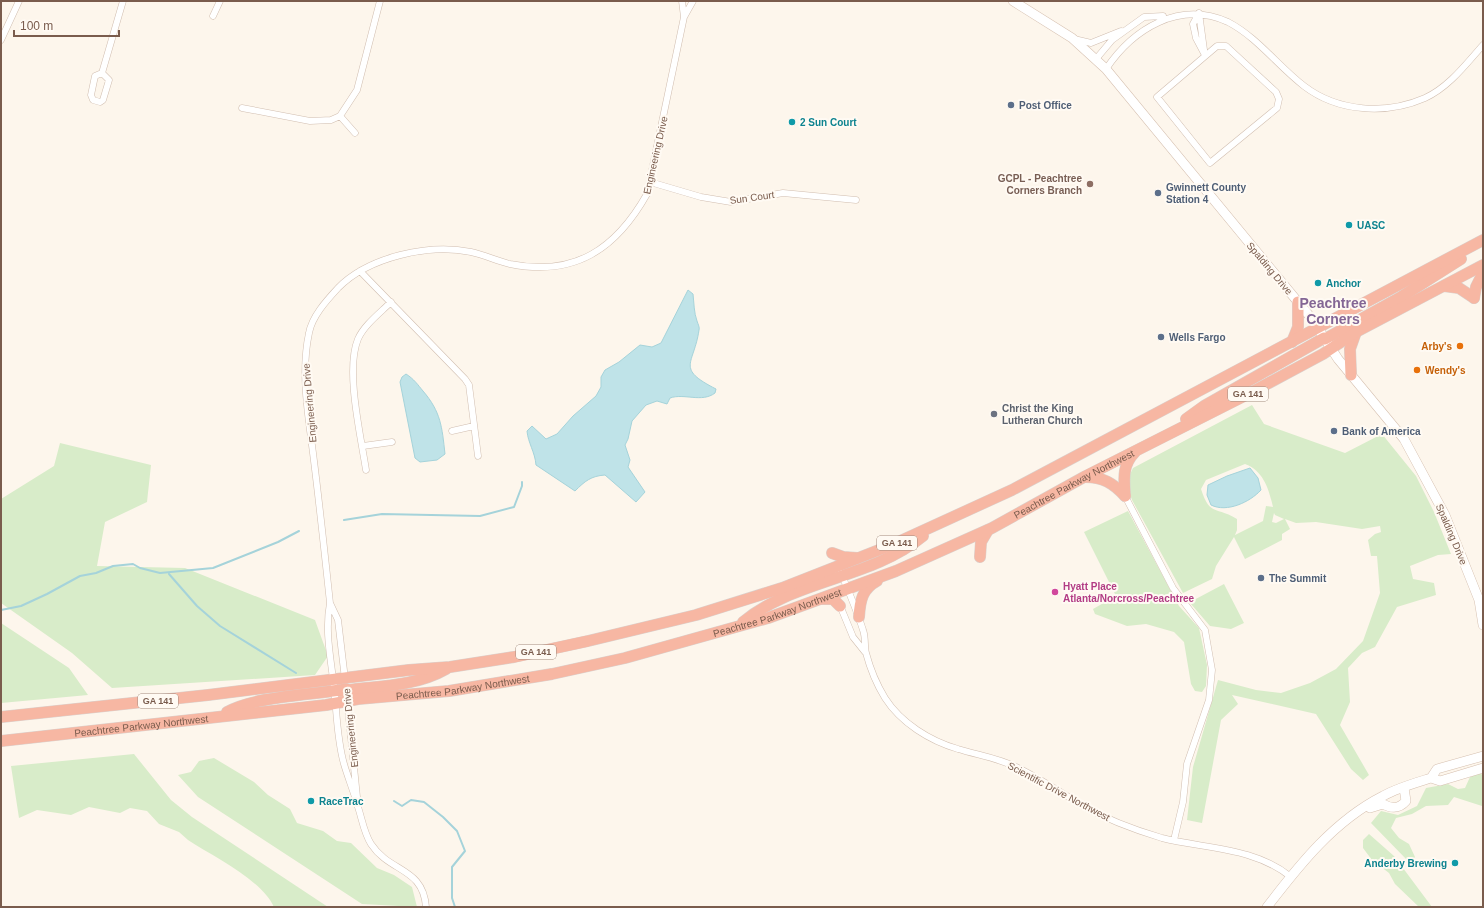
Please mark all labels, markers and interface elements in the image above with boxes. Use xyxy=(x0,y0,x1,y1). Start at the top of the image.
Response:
scale bar xyxy=(14,12,119,38)
text: 100 m xyxy=(20,19,53,33)
marker: Post Office xyxy=(1006,100,1016,110)
place label: Post Office xyxy=(1019,100,1072,111)
street label: Engineering Drive xyxy=(641,115,670,195)
marker: 2 Sun Court xyxy=(787,117,797,127)
place label: 2 Sun Court xyxy=(800,117,857,128)
place label: GCPL - Peachtree Corners Branch xyxy=(998,173,1082,196)
marker: GCPL - Peachtree Corners Branch xyxy=(1085,179,1095,189)
place label: Gwinnett County Station 4 xyxy=(1166,182,1246,205)
marker: Gwinnett County Station 4 xyxy=(1153,188,1163,198)
street label: Sun Court xyxy=(729,189,775,206)
marker: UASC xyxy=(1344,220,1354,230)
place label: UASC xyxy=(1357,220,1385,231)
street label: Spalding Drive xyxy=(1244,240,1295,297)
marker: Anchor xyxy=(1313,278,1323,288)
place label: Anchor xyxy=(1326,278,1361,289)
district label: Peachtree Corners xyxy=(1300,295,1367,327)
marker: Wells Fargo xyxy=(1156,332,1166,342)
place label: Wells Fargo xyxy=(1169,332,1226,343)
place label: Arby's xyxy=(1421,341,1452,352)
marker: Arby's xyxy=(1455,341,1465,351)
street label: Engineering Drive xyxy=(301,362,318,443)
marker: Wendy's xyxy=(1412,365,1422,375)
place label: Wendy's xyxy=(1425,365,1466,376)
road number: GA 141 xyxy=(1228,387,1268,401)
place label: Christ the King Lutheran Church xyxy=(1002,403,1083,426)
marker: Christ the King Lutheran Church xyxy=(989,409,999,419)
marker: Bank of America xyxy=(1329,426,1339,436)
place label: Bank of America xyxy=(1342,426,1421,437)
street label: Peachtree Parkway Northwest xyxy=(1012,448,1136,521)
street label: Spalding Drive xyxy=(1434,502,1469,567)
road number: GA 141 xyxy=(877,536,917,550)
marker: The Summit xyxy=(1256,573,1266,583)
place label: The Summit xyxy=(1269,573,1327,584)
place label: Hyatt Place Atlanta/Norcross/Peachtree xyxy=(1063,581,1195,604)
street label: Peachtree Parkway Northwest xyxy=(712,586,843,639)
marker: Hyatt Place Atlanta/Norcross/Peachtree xyxy=(1050,587,1060,597)
road number: GA 141 xyxy=(516,645,556,659)
street label: Peachtree Parkway Northwest xyxy=(396,673,531,702)
street label: Engineering Drive xyxy=(341,687,360,768)
road number: GA 141 xyxy=(138,694,178,708)
street label: Peachtree Parkway Northwest xyxy=(74,713,209,739)
street label: Scientific Drive Northwest xyxy=(1006,760,1112,823)
marker: RaceTrac xyxy=(306,796,316,806)
place label: RaceTrac xyxy=(319,796,364,807)
place label: Anderby Brewing xyxy=(1364,858,1447,869)
marker: Anderby Brewing xyxy=(1450,858,1460,868)

